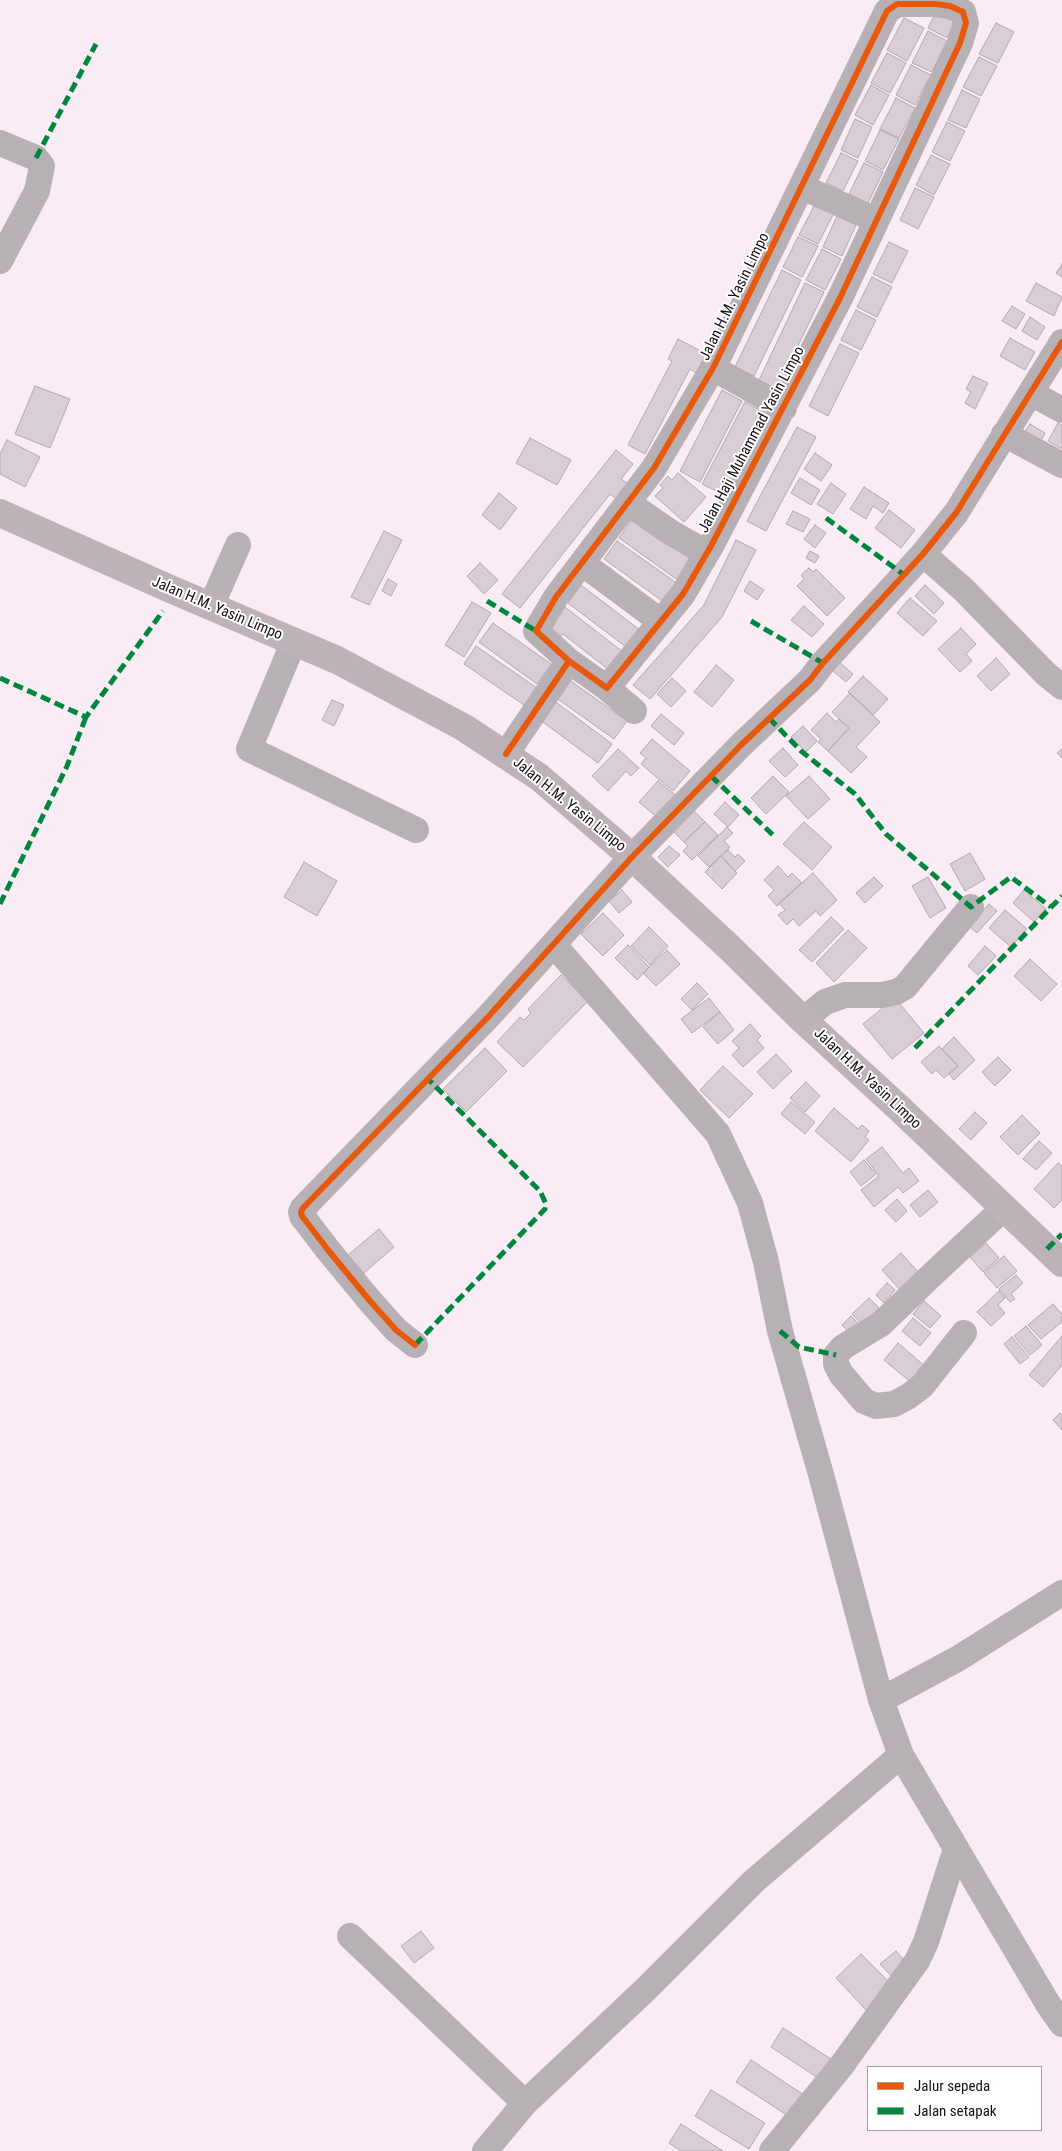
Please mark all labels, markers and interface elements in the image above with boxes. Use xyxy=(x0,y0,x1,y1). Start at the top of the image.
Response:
street label: Jalan H.M. Yasin Limpo xyxy=(696,230,774,364)
street label: Jalan Haji Muhammad Yasin Limpo xyxy=(695,344,809,536)
street label: Jalan H.M. Yasin Limpo xyxy=(149,573,285,645)
street label: Jalan H.M. Yasin Limpo xyxy=(509,754,629,856)
street label: Jalan H.M. Yasin Limpo xyxy=(810,1025,924,1133)
legend xyxy=(867,2066,1042,2131)
text: Jalur sepeda xyxy=(914,2077,990,2095)
text: Jalan setapak xyxy=(914,2102,997,2120)

